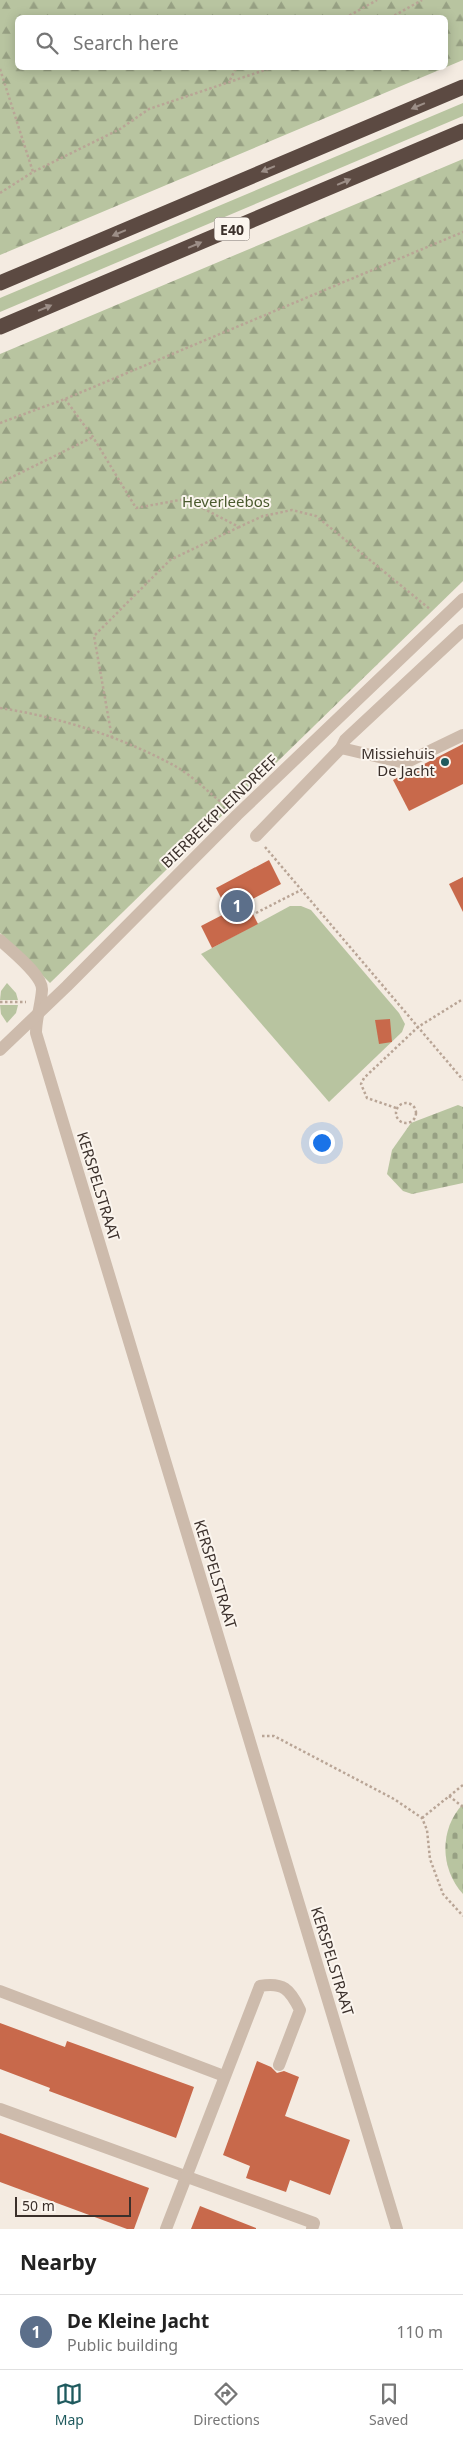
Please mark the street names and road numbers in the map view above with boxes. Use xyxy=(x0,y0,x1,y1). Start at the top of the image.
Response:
road number: E40 xyxy=(214,218,250,240)
street label: BIERBEEKPLEINDREEF xyxy=(156,750,282,872)
street label: KERSPELSTRAAT xyxy=(73,1129,125,1243)
street label: KERSPELSTRAAT xyxy=(190,1517,242,1631)
street label: KERSPELSTRAAT xyxy=(307,1904,359,2018)

